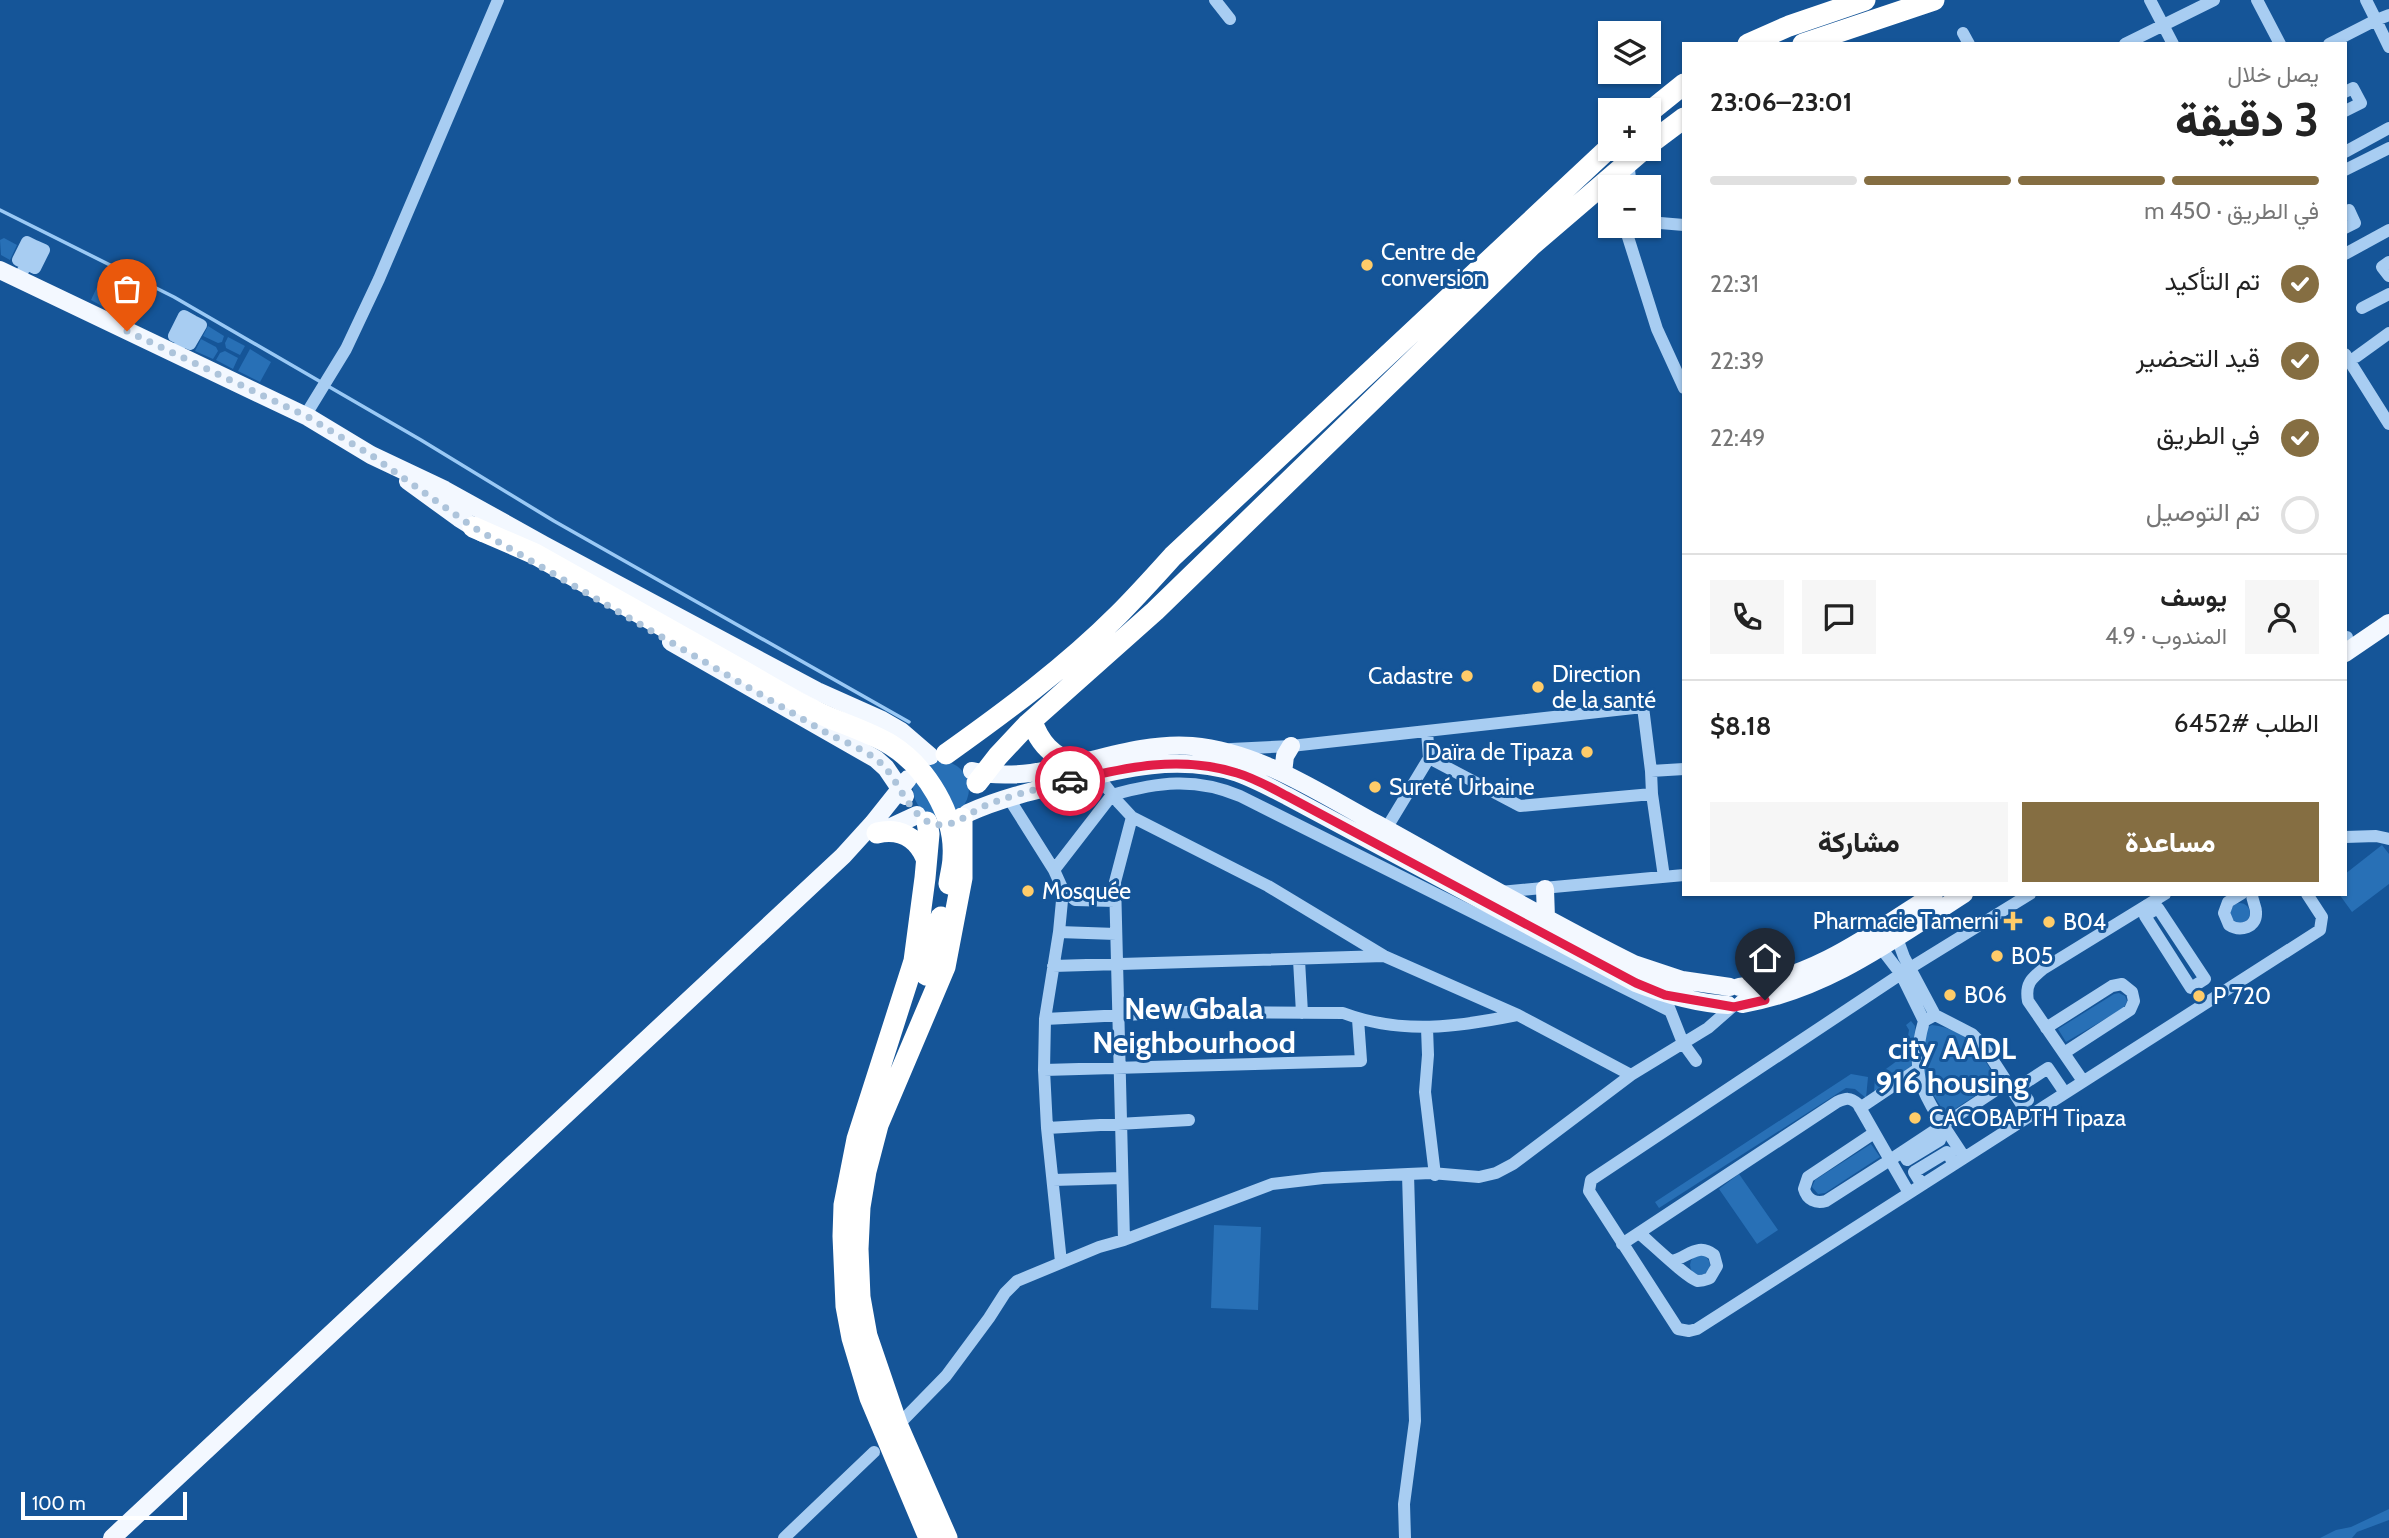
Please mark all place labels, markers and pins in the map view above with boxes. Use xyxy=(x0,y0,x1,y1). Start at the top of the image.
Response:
place label: Centre de conversion xyxy=(1381,238,1487,292)
marker: Centre de conversion xyxy=(1359,257,1375,273)
pin xyxy=(97,259,157,331)
place label: Direction de la santé xyxy=(1552,660,1656,714)
place label: Cadastre xyxy=(1368,662,1453,690)
marker: Cadastre xyxy=(1459,668,1475,684)
marker: Direction de la santé xyxy=(1530,679,1546,695)
place label: Daïra de Tipaza xyxy=(1425,738,1573,766)
marker: Daïra de Tipaza xyxy=(1579,744,1595,760)
place label: Sureté Urbaine xyxy=(1389,773,1535,801)
marker: Sureté Urbaine xyxy=(1367,779,1383,795)
place label: Mosquée xyxy=(1042,877,1131,905)
marker: Mosquée xyxy=(1020,883,1036,899)
place label: Pharmacie Tamerni xyxy=(1813,907,1999,935)
place label: B04 xyxy=(2063,908,2106,936)
marker: Pharmacie Tamerni xyxy=(2005,913,2021,929)
marker: B04 xyxy=(2041,914,2057,930)
pin xyxy=(1735,928,1795,1000)
place label: B05 xyxy=(2011,942,2053,970)
marker: B05 xyxy=(1989,948,2005,964)
place label: B06 xyxy=(1964,981,2007,1009)
place label: P 720 xyxy=(2213,982,2271,1010)
marker: B06 xyxy=(1942,987,1958,1003)
marker: P 720 xyxy=(2191,988,2207,1004)
place label: CACOBAPTH Tipaza xyxy=(1929,1104,2126,1132)
marker: CACOBAPTH Tipaza xyxy=(1907,1110,1923,1126)

